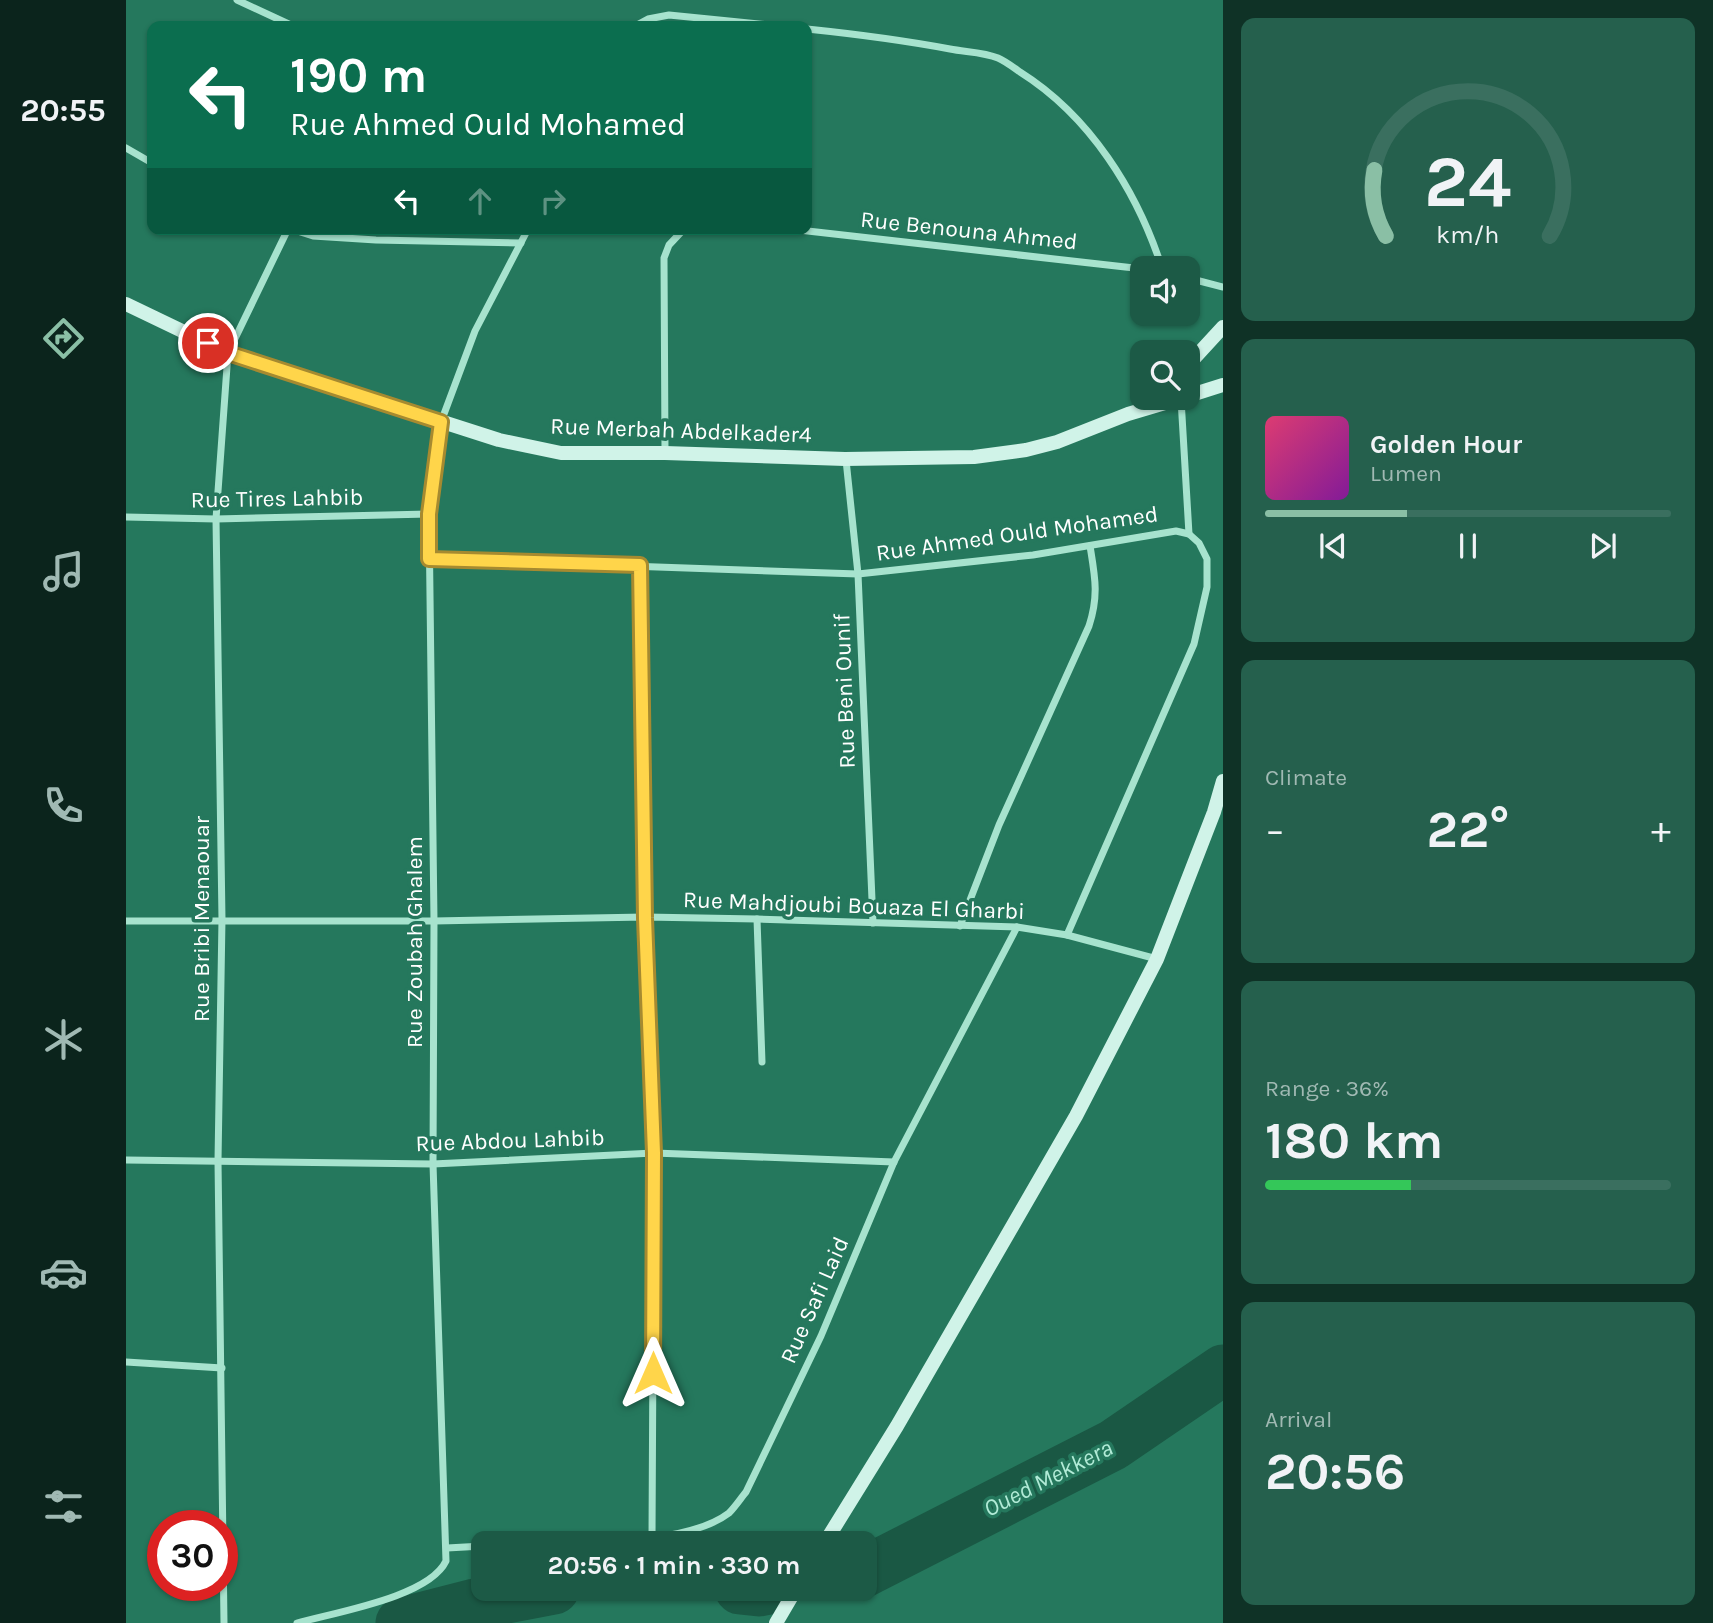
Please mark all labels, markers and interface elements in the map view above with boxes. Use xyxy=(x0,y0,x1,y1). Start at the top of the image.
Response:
text: 190 m xyxy=(290,47,427,104)
icon: left xyxy=(175,49,266,140)
text: 20:55 xyxy=(20,92,106,129)
text: Rue Ahmed Ould Mohamed xyxy=(290,106,686,143)
text: 24 xyxy=(1424,139,1512,224)
icon: left xyxy=(388,182,426,220)
icon: ahead xyxy=(461,182,499,220)
icon: right xyxy=(534,182,572,220)
street label: Rue Benouna Ahmed xyxy=(859,206,1079,255)
text: km/h xyxy=(1436,219,1500,248)
map controls xyxy=(1130,256,1200,410)
button: sound xyxy=(1130,256,1200,326)
pin xyxy=(178,313,238,373)
icon: directions xyxy=(39,314,88,363)
icon: arrive xyxy=(189,324,227,362)
button: search xyxy=(1130,340,1200,410)
street label: Rue Merbah Abdelkader4 xyxy=(550,412,812,449)
text: Golden Hour xyxy=(1370,429,1522,460)
text: Lumen xyxy=(1370,460,1442,487)
street label: Rue Tires Lahbib xyxy=(190,483,364,514)
street label: Rue Ahmed Ould Mohamed xyxy=(874,500,1160,567)
icon: previous xyxy=(1314,527,1352,565)
icon: pause xyxy=(1449,527,1487,565)
icon: next xyxy=(1584,527,1622,565)
icon: music xyxy=(39,547,88,596)
street label: Rue Beni Ounif xyxy=(828,613,861,769)
text: Climate xyxy=(1265,764,1347,791)
icon: phone xyxy=(39,781,88,830)
text: 22° xyxy=(1426,799,1510,860)
text: − xyxy=(1265,808,1285,853)
text: + xyxy=(1651,808,1671,853)
street label: Rue Bribi Menaouar xyxy=(188,815,215,1022)
street label: Rue Zoubah Ghalem xyxy=(401,836,428,1048)
street label: Rue Mahdjoubi Bouaza El Gharbi xyxy=(683,886,1025,925)
icon: climate xyxy=(39,1015,88,1064)
text: Range · 36% xyxy=(1265,1075,1389,1102)
text: 180 km xyxy=(1265,1110,1443,1171)
street label: Rue Abdou Lahbib xyxy=(415,1124,605,1157)
street label: Rue Safi Laid xyxy=(774,1233,854,1368)
icon: car xyxy=(39,1248,88,1297)
position arrow xyxy=(616,1336,690,1410)
text: Arrival xyxy=(1265,1406,1332,1433)
water label: Oued Mekkera xyxy=(979,1433,1117,1523)
text: 20:56 xyxy=(1265,1441,1405,1502)
icon: filters xyxy=(39,1482,88,1531)
speed limit sign: 30 xyxy=(147,1510,238,1601)
text: 20:56 · 1 min · 330 m xyxy=(548,1550,800,1581)

